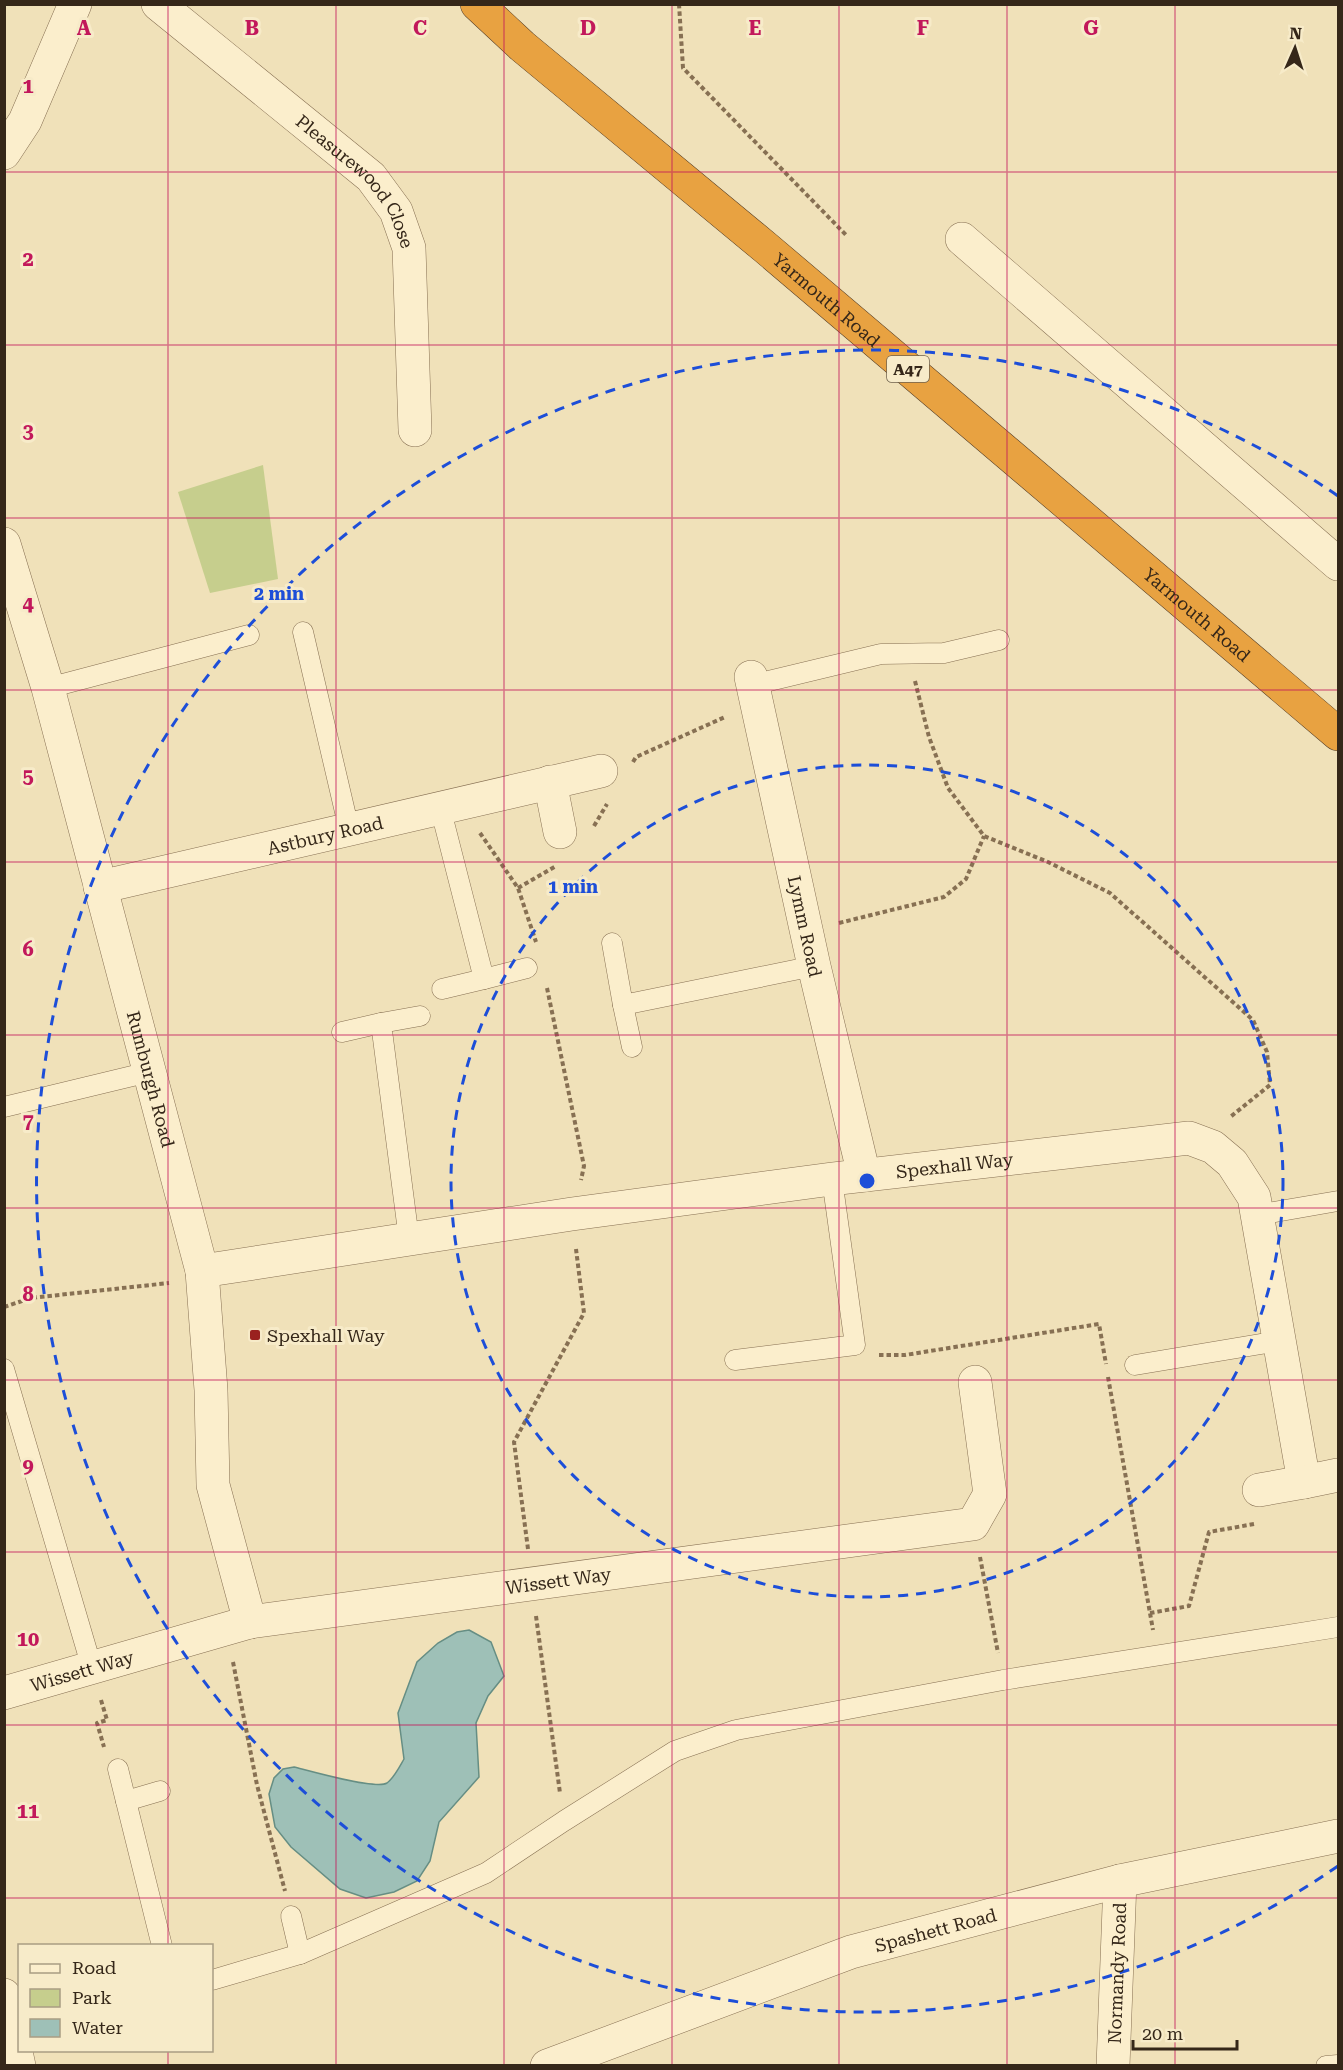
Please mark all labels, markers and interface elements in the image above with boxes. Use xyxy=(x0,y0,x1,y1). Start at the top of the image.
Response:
text: A xyxy=(77,16,92,40)
text: B xyxy=(245,16,259,40)
text: C xyxy=(413,16,427,40)
text: D xyxy=(580,16,596,40)
text: E xyxy=(749,16,762,40)
text: F xyxy=(917,16,929,40)
text: G xyxy=(1083,16,1099,40)
north arrow xyxy=(1265,18,1325,78)
text: N xyxy=(1289,24,1302,43)
text: 1 xyxy=(22,74,34,98)
street label: Pleasurewood Close xyxy=(292,110,419,251)
text: 2 xyxy=(22,247,34,271)
street label: Yarmouth Road xyxy=(769,248,885,351)
road number: A47 xyxy=(887,356,929,382)
text: 3 xyxy=(22,419,34,443)
street label: Yarmouth Road xyxy=(1139,563,1255,666)
text: 2 min xyxy=(254,583,304,604)
text: 4 xyxy=(22,592,34,616)
text: 5 xyxy=(22,764,34,788)
street label: Astbury Road xyxy=(265,811,385,858)
street label: Lymm Road xyxy=(784,874,827,979)
text: 1 min xyxy=(548,876,598,897)
text: 6 xyxy=(22,937,34,961)
street label: Rumburgh Road xyxy=(123,1009,179,1150)
text: 7 xyxy=(22,1109,34,1133)
street label: Spexhall Way xyxy=(895,1148,1014,1182)
centre of rings xyxy=(857,1171,877,1191)
text: 8 xyxy=(22,1282,34,1306)
place label: Spexhall Way xyxy=(267,1325,385,1346)
marker: Spexhall Way xyxy=(248,1328,262,1342)
text: 9 xyxy=(22,1454,34,1478)
street label: Wissett Way xyxy=(504,1563,613,1598)
text: 10 xyxy=(17,1627,39,1651)
street label: Wissett Way xyxy=(28,1646,136,1695)
text: 11 xyxy=(17,1799,39,1823)
street label: Normandy Road xyxy=(1103,1902,1130,2044)
street label: Spashett Road xyxy=(872,1903,999,1956)
legend xyxy=(18,1944,213,2052)
text: Road xyxy=(72,1957,117,1978)
text: Park xyxy=(72,1987,112,2008)
scale bar xyxy=(1133,2013,1236,2051)
text: Water xyxy=(72,2017,123,2038)
text: 20 m xyxy=(1142,2023,1183,2044)

